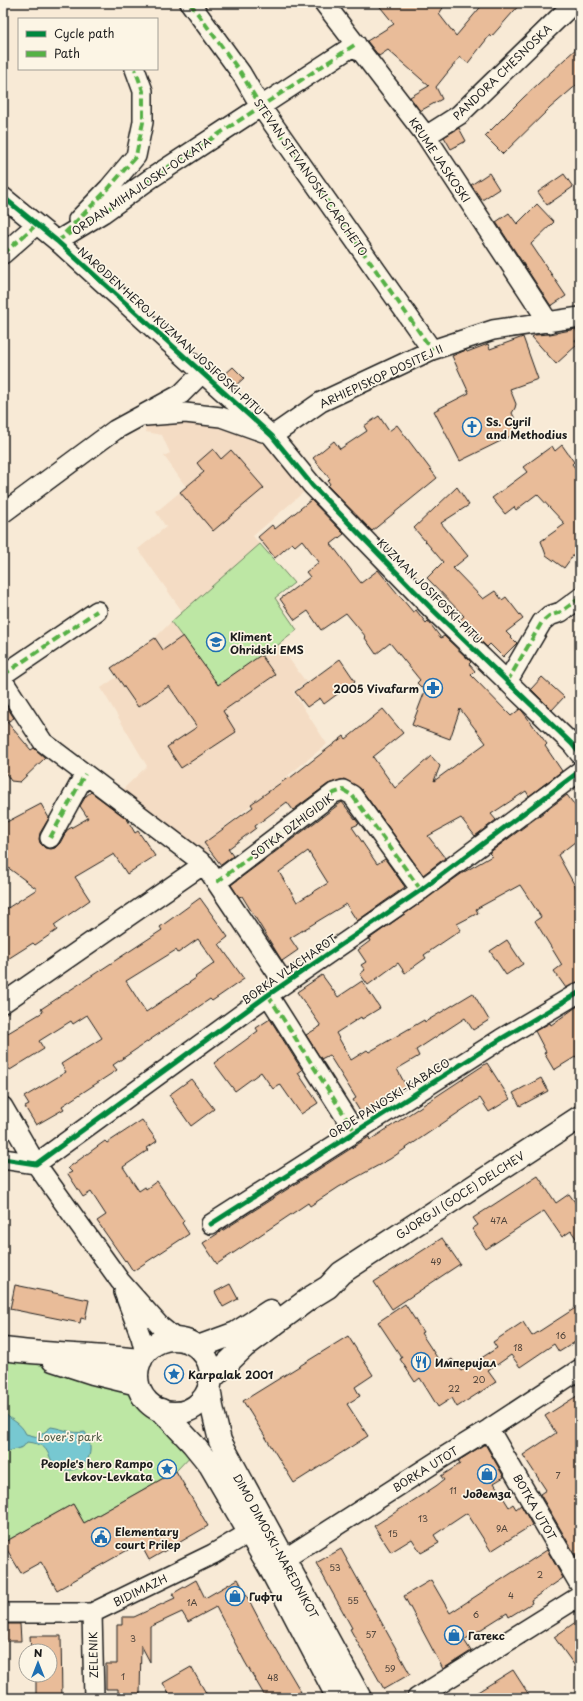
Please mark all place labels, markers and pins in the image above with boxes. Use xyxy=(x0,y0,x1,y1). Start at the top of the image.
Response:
place label: Ss. Cyril and Methodius xyxy=(486,413,567,443)
church icon: Ss. Cyril and Methodius xyxy=(461,416,483,438)
place label: Kliment Ohridski EMS xyxy=(230,628,304,658)
school or university icon: Kliment Ohridski EMS xyxy=(205,631,227,653)
pharmacy icon: 2005 Vivafarm xyxy=(422,677,444,699)
place label: 2005 Vivafarm xyxy=(334,680,419,697)
restaurant icon: Империјал xyxy=(410,1351,432,1373)
place label: Империјал xyxy=(435,1354,497,1371)
place icon: Karpalak 2001 xyxy=(163,1363,185,1385)
place label: Karpalak 2001 xyxy=(188,1366,273,1383)
place label: People's hero Rampo Levkov-Levkata xyxy=(41,1455,154,1485)
place icon: People's hero Rampo Levkov-Levkata xyxy=(156,1458,178,1480)
shop icon: Јодемза xyxy=(476,1463,498,1485)
place label: Јодемза xyxy=(463,1485,512,1502)
place label: Elementary court Prilep xyxy=(115,1523,181,1553)
public building icon: Elementary court Prilep xyxy=(90,1526,112,1548)
shop icon: Гифти xyxy=(224,1585,246,1607)
place label: Гифти xyxy=(249,1588,283,1605)
shop icon: Гатекс xyxy=(443,1624,465,1646)
place label: Гатекс xyxy=(468,1627,505,1644)

